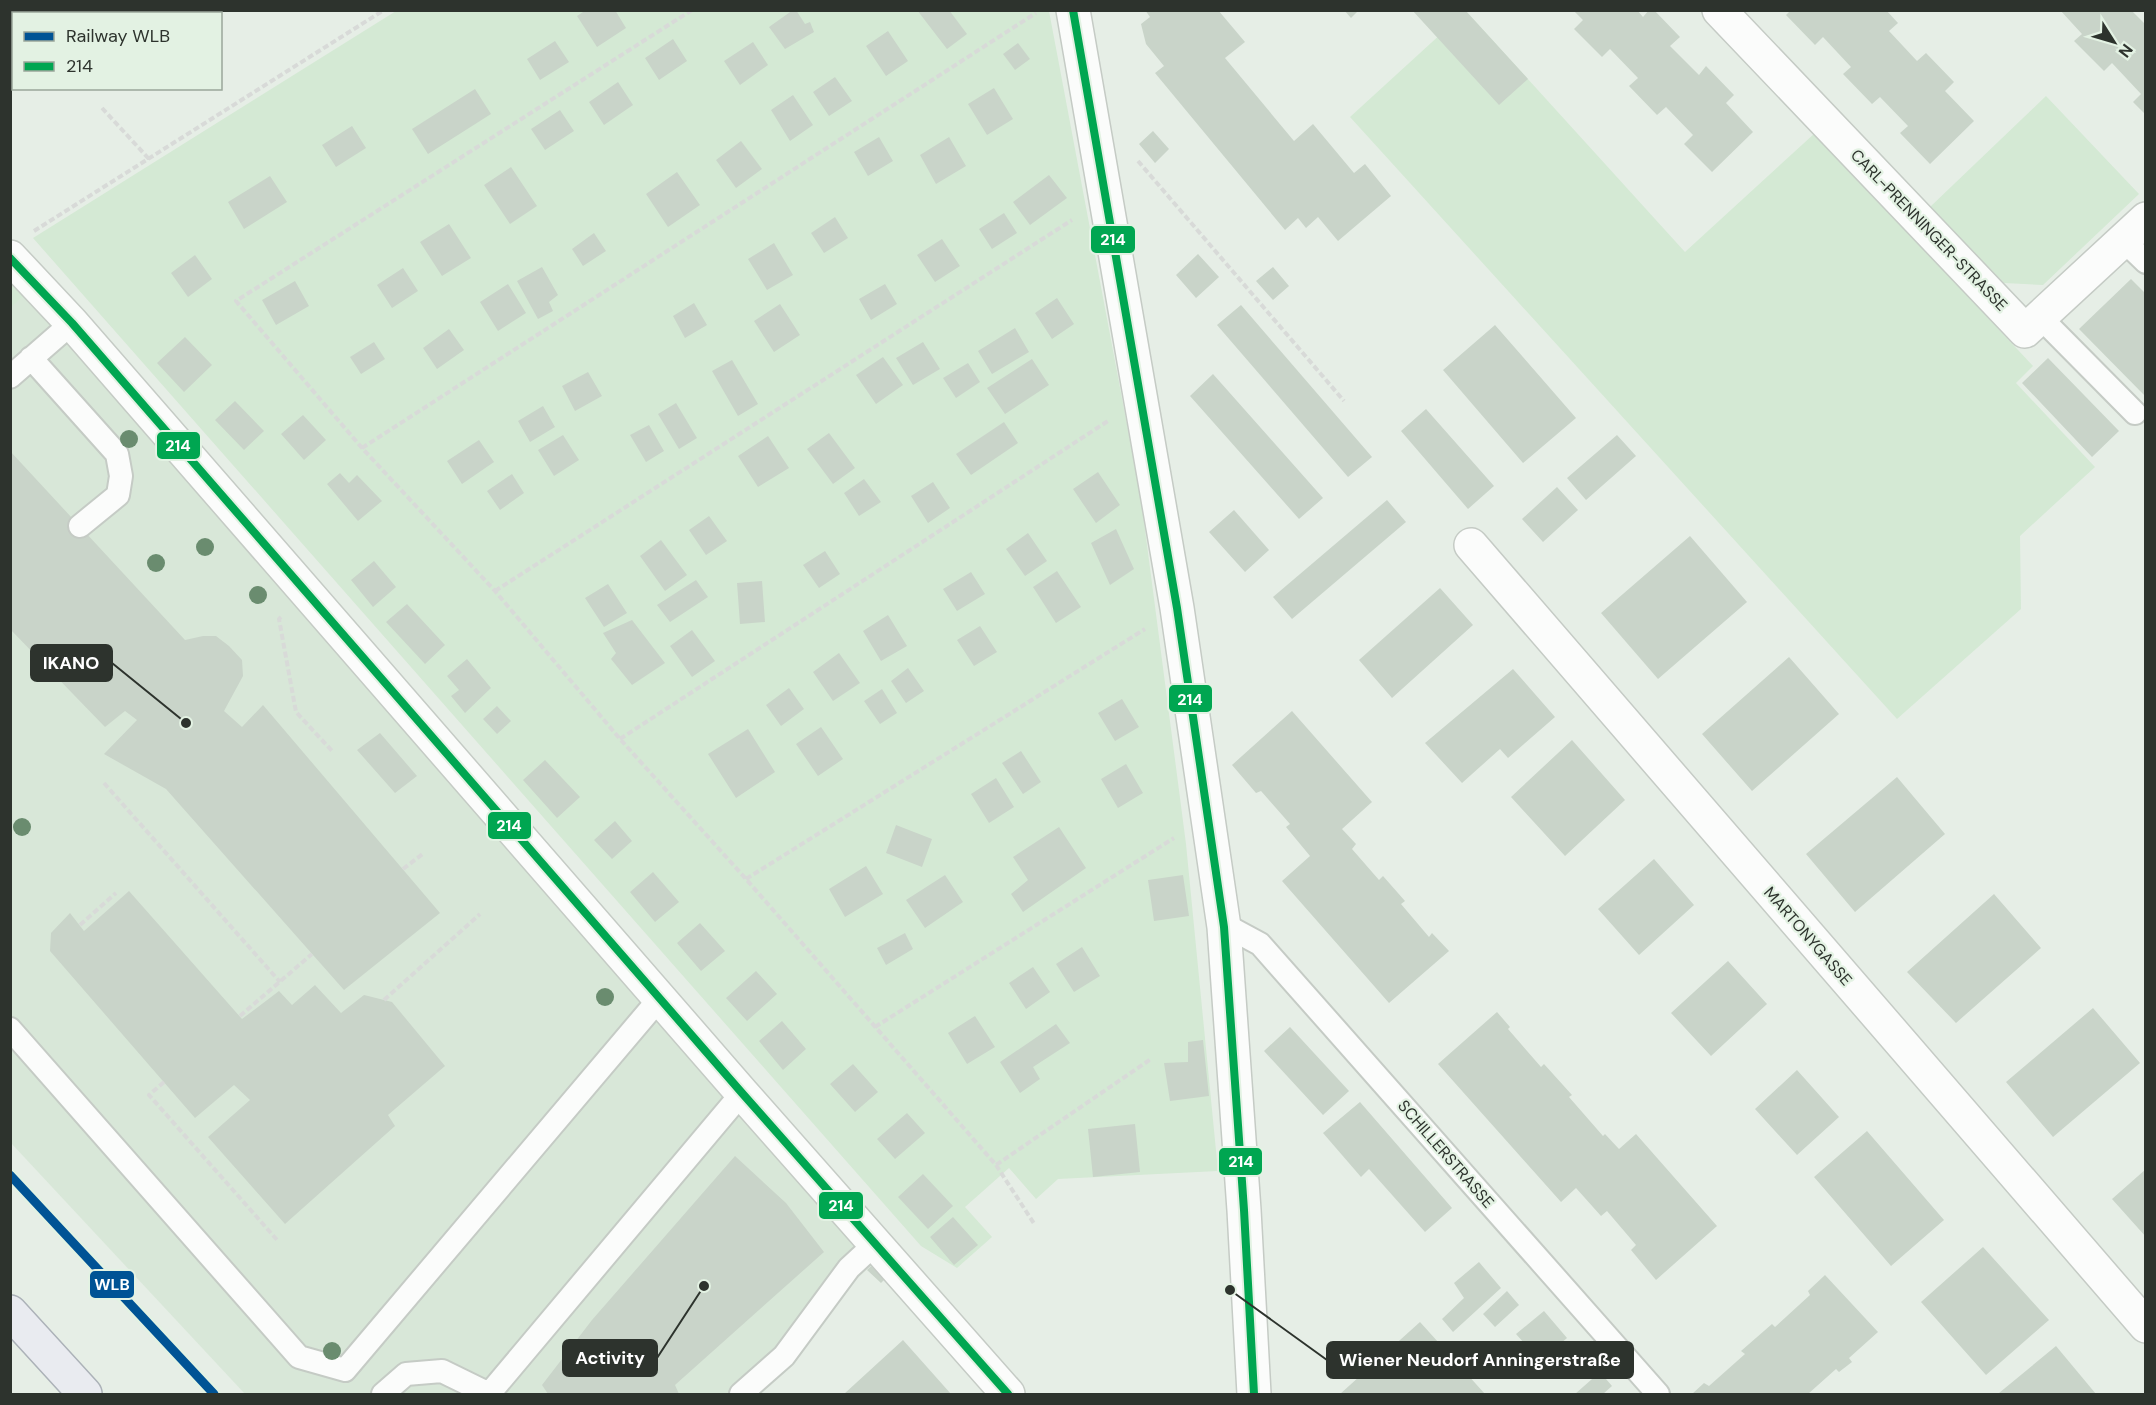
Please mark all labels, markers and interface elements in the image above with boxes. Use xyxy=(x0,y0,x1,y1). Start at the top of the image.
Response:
legend xyxy=(12,12,222,90)
north arrow xyxy=(2084,12,2144,72)
text: Railway WLB xyxy=(66,24,170,48)
text: N xyxy=(2114,40,2137,62)
text: 214 xyxy=(66,54,93,78)
street label: CARL-PRENNINGER-STRASSE xyxy=(1846,145,2012,315)
line badge: 214 xyxy=(1090,225,1136,254)
text: 214 xyxy=(1100,229,1126,250)
line badge: 214 xyxy=(156,431,201,460)
text: 214 xyxy=(165,435,191,456)
callout: IKANO xyxy=(31,645,112,681)
text: IKANO xyxy=(43,651,99,675)
line badge: 214 xyxy=(1168,684,1213,713)
text: 214 xyxy=(1177,689,1203,710)
line badge: 214 xyxy=(487,811,532,840)
text: 214 xyxy=(496,815,522,836)
street label: MARTONYGASSE xyxy=(1759,882,1857,990)
street label: SCHILLERSTRASSE xyxy=(1393,1096,1499,1212)
line badge: 214 xyxy=(1218,1147,1263,1176)
text: 214 xyxy=(1228,1151,1254,1172)
line badge: 214 xyxy=(818,1191,864,1220)
text: 214 xyxy=(828,1195,854,1216)
line badge: WLB xyxy=(89,1270,135,1299)
text: WLB xyxy=(94,1274,130,1295)
callout: Activity xyxy=(563,1340,657,1376)
callout: Wiener Neudorf Anningerstraße xyxy=(1327,1342,1633,1378)
text: Activity xyxy=(575,1346,645,1370)
text: Wiener Neudorf Anningerstraße xyxy=(1339,1348,1621,1372)

